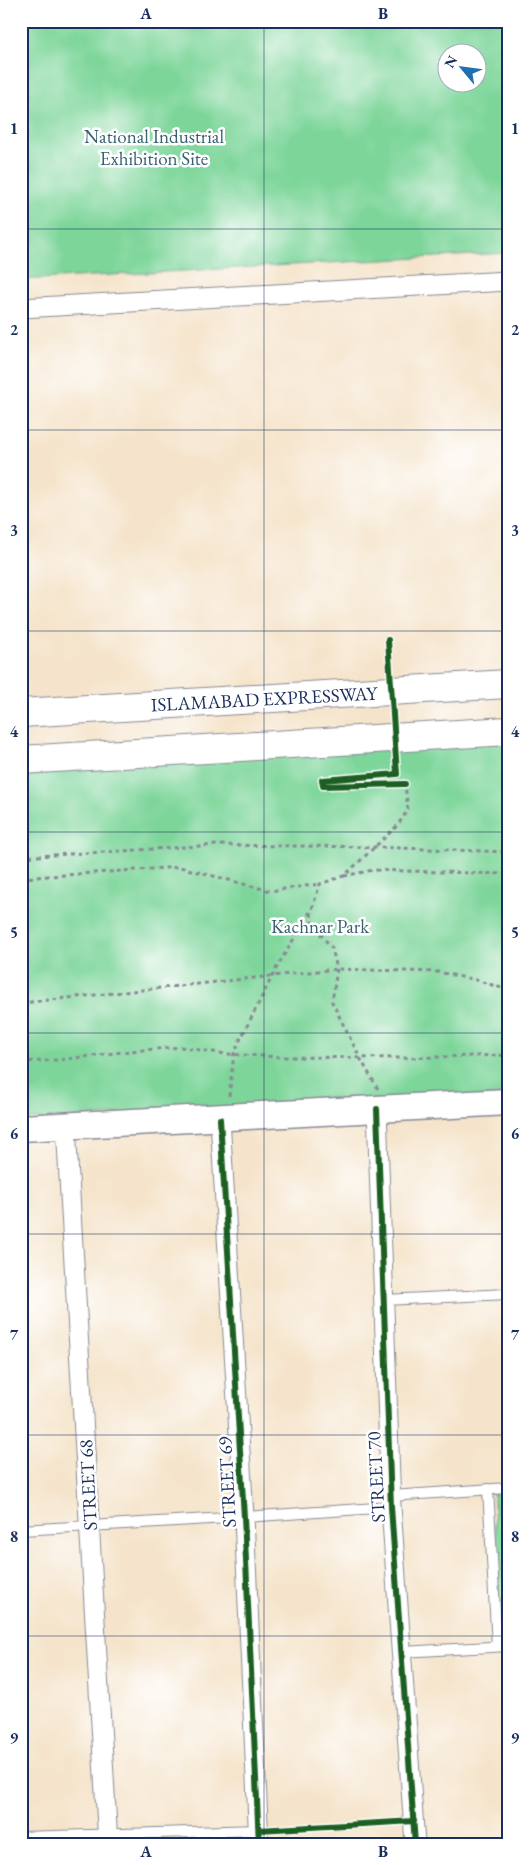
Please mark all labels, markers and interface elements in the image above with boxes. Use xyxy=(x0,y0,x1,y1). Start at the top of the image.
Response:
text: A xyxy=(139,3,152,24)
text: B xyxy=(378,3,388,24)
north arrow xyxy=(436,42,486,92)
text: N xyxy=(440,52,462,71)
text: 1 xyxy=(10,118,18,139)
text: 1 xyxy=(511,118,519,139)
park label: National Industrial Exhibition Site xyxy=(84,124,224,171)
text: 2 xyxy=(10,319,19,340)
text: 2 xyxy=(511,319,520,340)
text: 3 xyxy=(10,520,18,541)
text: 3 xyxy=(511,520,519,541)
street label: ISLAMABAD EXPRESSWAY xyxy=(150,681,379,717)
text: 4 xyxy=(10,721,19,742)
text: 4 xyxy=(511,721,520,742)
park label: Kachnar Park xyxy=(271,914,370,939)
text: 5 xyxy=(10,922,18,943)
text: 5 xyxy=(511,922,519,943)
text: 6 xyxy=(10,1123,19,1144)
text: 6 xyxy=(511,1123,520,1144)
text: 7 xyxy=(10,1324,19,1345)
text: 7 xyxy=(511,1324,520,1345)
street label: STREET 70 xyxy=(361,1431,391,1523)
street label: STREET 69 xyxy=(212,1436,242,1528)
street label: STREET 68 xyxy=(73,1439,103,1531)
text: 8 xyxy=(10,1526,18,1547)
text: 8 xyxy=(511,1526,519,1547)
text: 9 xyxy=(10,1727,19,1748)
text: 9 xyxy=(511,1727,520,1748)
text: A xyxy=(139,1841,152,1862)
text: B xyxy=(378,1841,388,1862)

